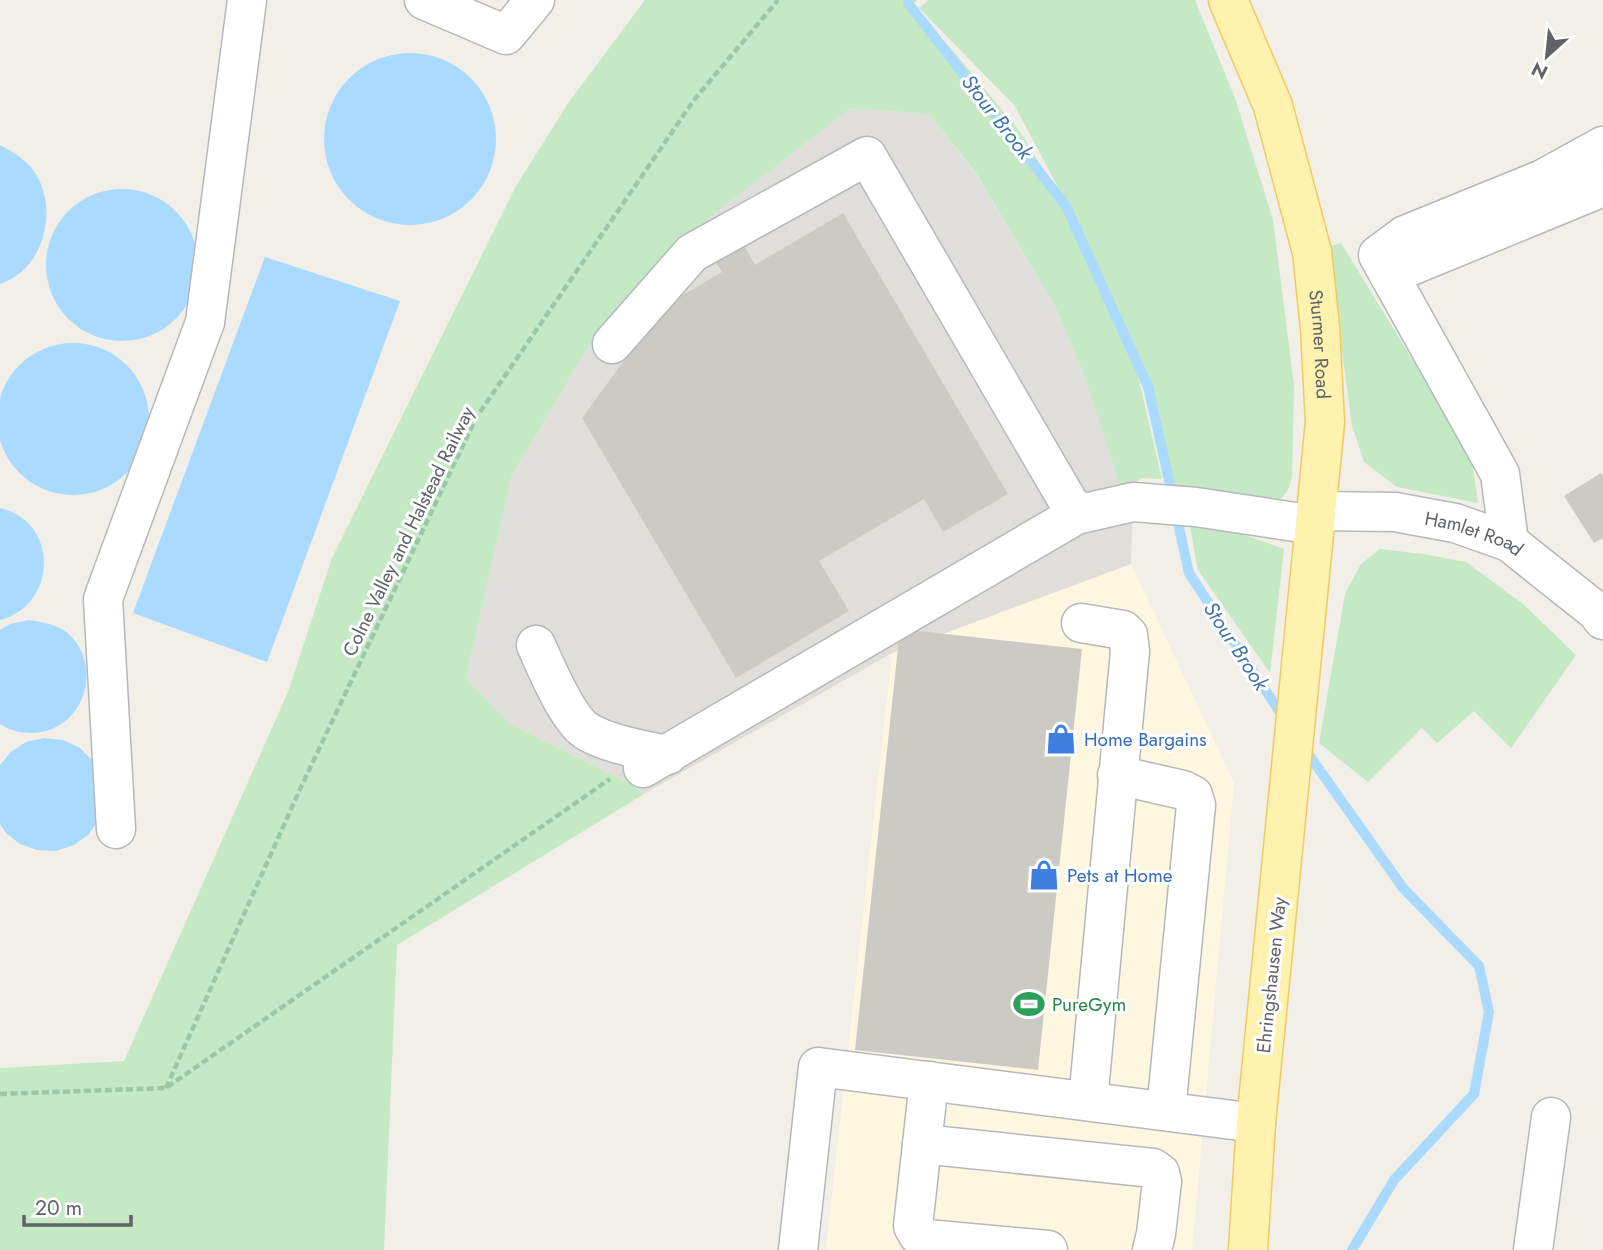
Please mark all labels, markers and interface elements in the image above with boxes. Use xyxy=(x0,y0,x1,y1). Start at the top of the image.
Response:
north arrow xyxy=(1512,21,1582,91)
text: N xyxy=(1527,55,1552,86)
water label: Stour Brook xyxy=(954,68,1040,167)
street label: Sturmer Road xyxy=(1302,288,1337,400)
street label: Colne Valley and Halstead Railway xyxy=(336,401,481,661)
street label: Hamlet Road xyxy=(1422,505,1529,562)
water label: Stour Brook xyxy=(1196,596,1277,697)
shop icon: Home Bargains xyxy=(1044,722,1078,756)
place label: Home Bargains xyxy=(1084,726,1207,753)
shop icon: Pets at Home xyxy=(1027,858,1061,892)
place label: Pets at Home xyxy=(1067,862,1173,889)
street label: Ehringshausen Way xyxy=(1250,895,1293,1054)
sports icon: PureGym xyxy=(1012,987,1046,1021)
place label: PureGym xyxy=(1052,991,1126,1018)
scale bar xyxy=(24,1184,131,1228)
text: 20 m xyxy=(35,1193,82,1223)

